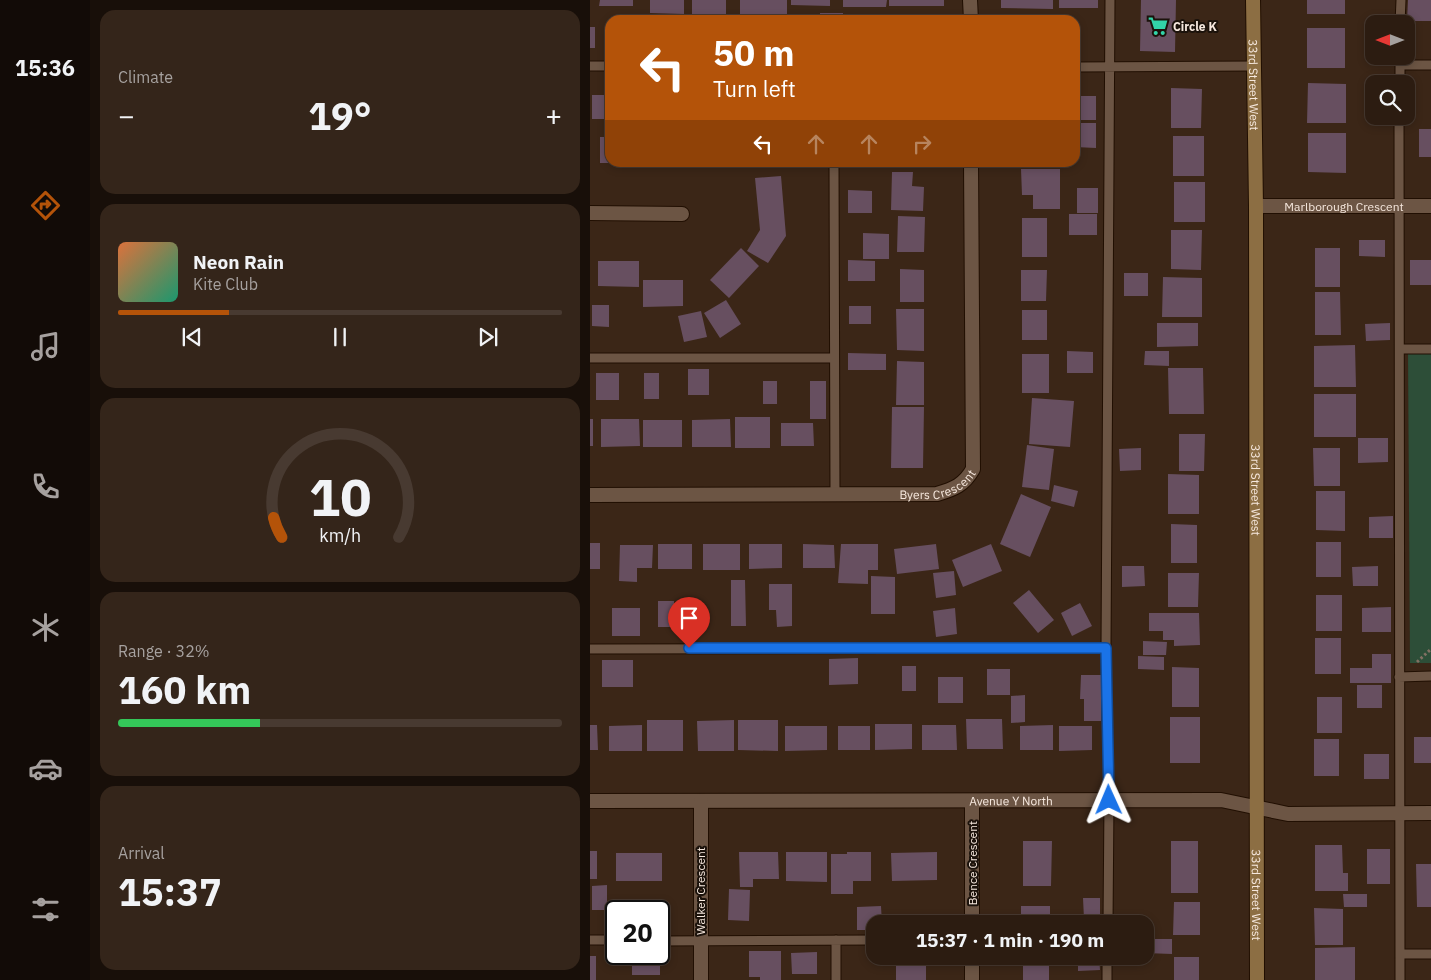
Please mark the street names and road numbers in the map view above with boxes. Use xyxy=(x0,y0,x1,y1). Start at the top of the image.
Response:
street label: 33rd Street West xyxy=(1246,39,1262,131)
street label: Marlborough Crescent xyxy=(1284,199,1404,214)
street label: 33rd Street West xyxy=(1249,444,1264,536)
street label: Byers Crescent xyxy=(899,466,978,502)
street label: Avenue Y North xyxy=(969,793,1053,808)
street label: Bence Crescent xyxy=(965,821,980,905)
street label: Walker Crescent xyxy=(693,847,708,935)
street label: 33rd Street West xyxy=(1249,849,1264,941)

